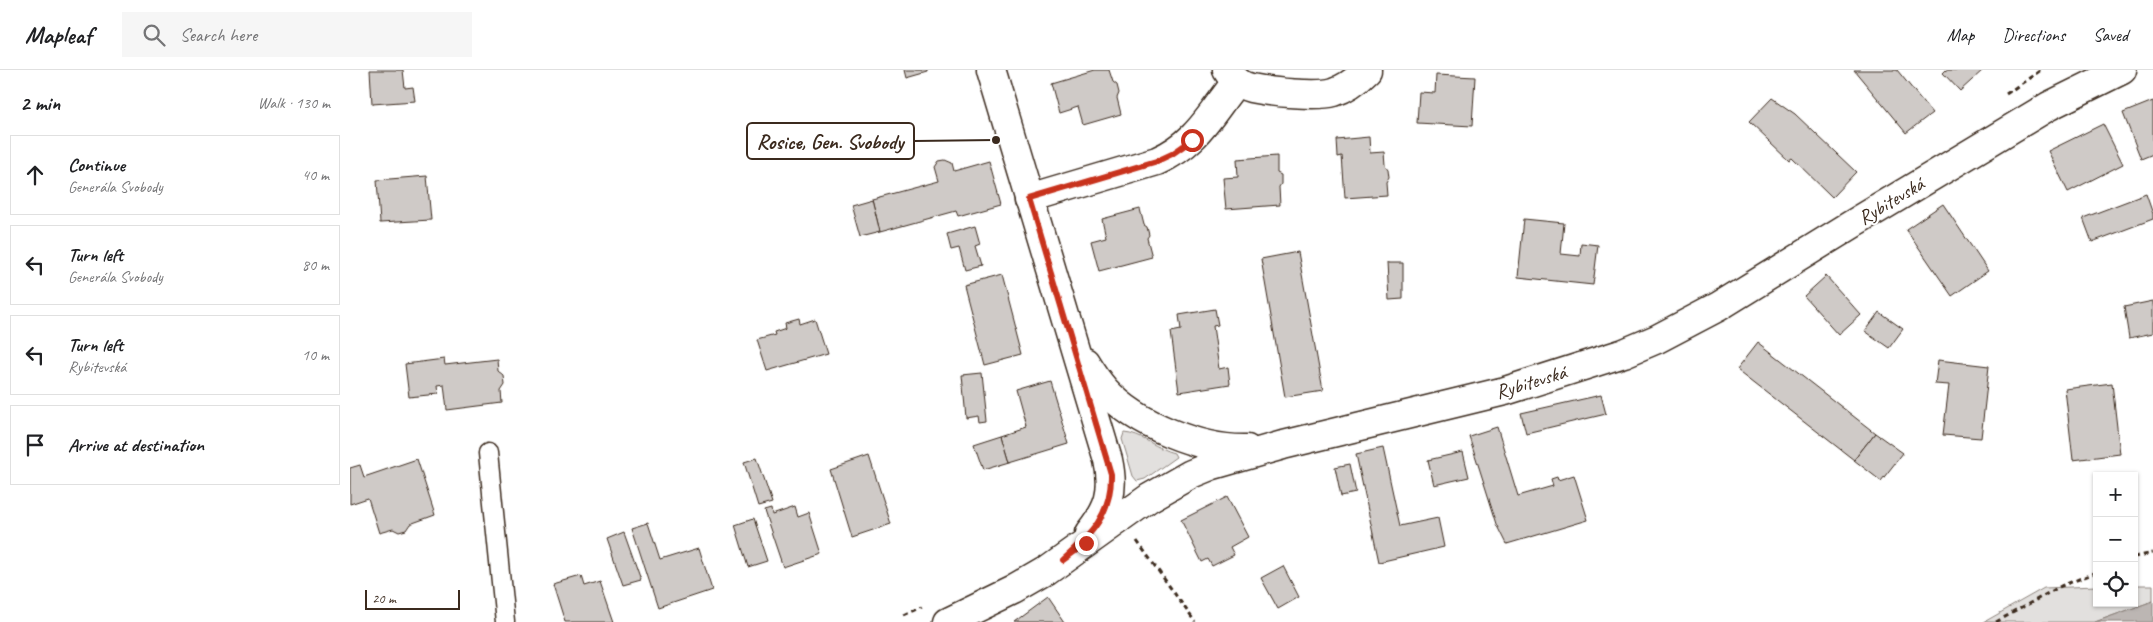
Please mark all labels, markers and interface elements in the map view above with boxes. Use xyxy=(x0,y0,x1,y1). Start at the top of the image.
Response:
search box xyxy=(122,12,472,57)
text: Mapleaf xyxy=(25,20,92,50)
icon: search xyxy=(140,21,168,49)
text: Search here xyxy=(180,23,257,47)
text: Map xyxy=(1947,24,1974,46)
text: Directions xyxy=(2002,24,2065,46)
text: Saved xyxy=(2093,24,2128,46)
text: 2 min xyxy=(20,90,60,116)
text: Walk · 130 m xyxy=(258,93,330,113)
callout: Rosice, Gen. Svobody xyxy=(747,123,914,159)
text: Rosice, Gen. Svobody xyxy=(757,129,905,155)
route start xyxy=(1181,129,1204,152)
text: Continue xyxy=(68,153,125,177)
icon: ahead xyxy=(21,161,49,189)
text: 40 m xyxy=(302,165,329,185)
street label: Rybitevská xyxy=(1853,170,1931,230)
text: Generála Svobody xyxy=(68,177,163,197)
text: Turn left xyxy=(68,243,123,267)
icon: left xyxy=(21,251,49,279)
text: 80 m xyxy=(302,255,329,275)
text: Generála Svobody xyxy=(68,267,163,287)
text: Turn left xyxy=(68,333,123,357)
icon: left xyxy=(21,341,49,369)
text: 10 m xyxy=(302,345,329,365)
text: Rybitevská xyxy=(68,357,126,377)
street label: Rybitevská xyxy=(1493,359,1572,405)
icon: arrive xyxy=(21,431,49,459)
text: Arrive at destination xyxy=(68,433,204,457)
map controls xyxy=(2093,472,2138,607)
button: + xyxy=(2093,472,2138,517)
button: − xyxy=(2093,517,2138,562)
route end xyxy=(1075,532,1098,555)
button: locate xyxy=(2093,562,2138,607)
scale bar xyxy=(365,587,460,610)
text: 20 m xyxy=(372,590,396,607)

